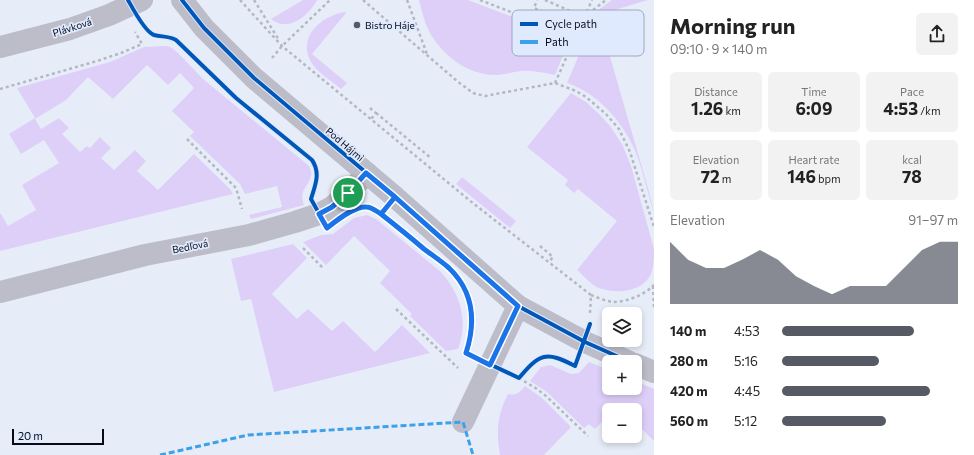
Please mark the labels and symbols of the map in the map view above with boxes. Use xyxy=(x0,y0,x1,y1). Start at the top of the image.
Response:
legend xyxy=(512,10,644,56)
street label: Plávková xyxy=(51,15,93,39)
text: Cycle path xyxy=(545,17,597,30)
place label: Bistro Háje xyxy=(365,19,415,31)
marker: Bistro Háje xyxy=(352,20,362,30)
text: Path xyxy=(545,35,568,48)
street label: Pod Hájmi xyxy=(323,125,367,163)
pin xyxy=(331,176,365,210)
street label: Bedľová xyxy=(171,237,209,255)
scale bar xyxy=(12,427,104,446)

